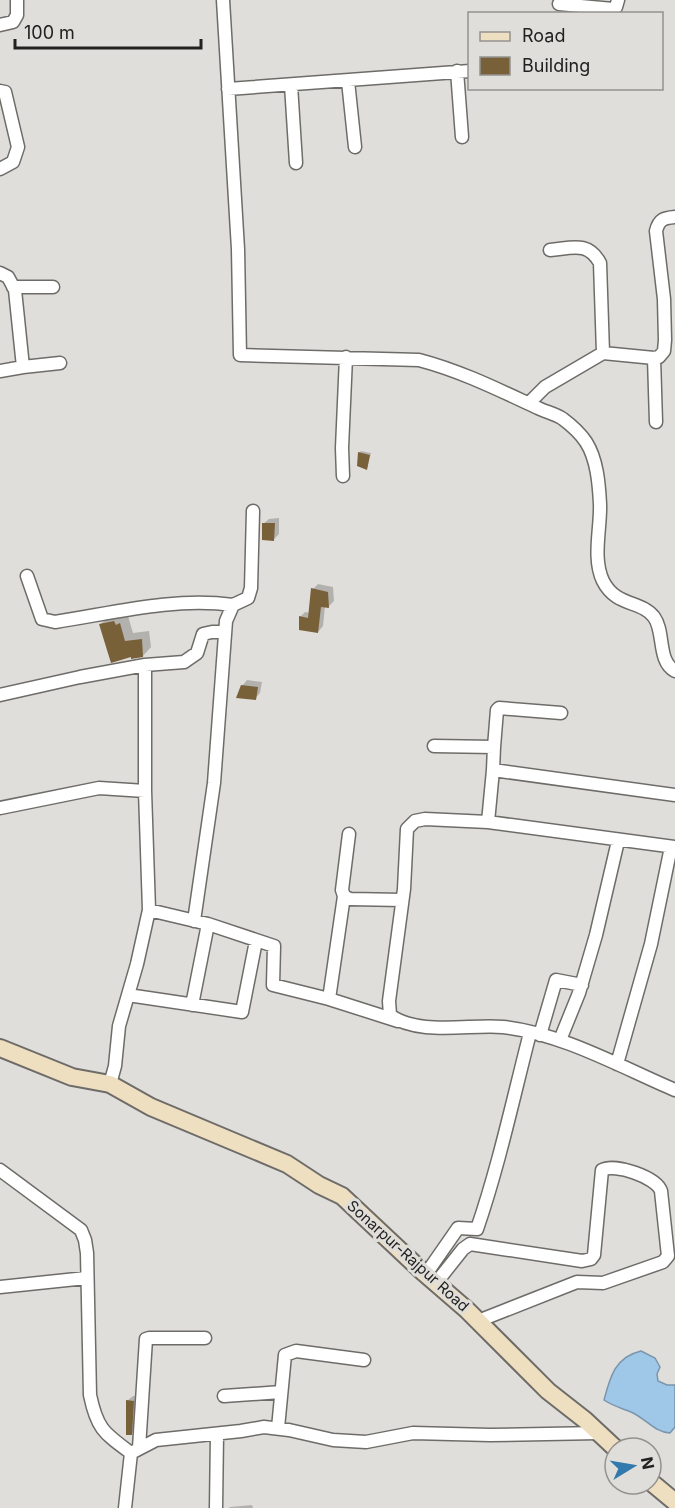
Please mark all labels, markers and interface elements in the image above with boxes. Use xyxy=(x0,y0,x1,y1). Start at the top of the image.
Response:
scale bar xyxy=(15,12,201,50)
legend xyxy=(468,12,663,90)
text: 100 m xyxy=(24,22,75,43)
text: Road xyxy=(522,25,565,46)
text: Building xyxy=(522,55,590,76)
street label: Sonarpur-Rajpur Road xyxy=(343,1196,473,1315)
north arrow xyxy=(603,1436,663,1496)
text: N xyxy=(637,1455,659,1471)

